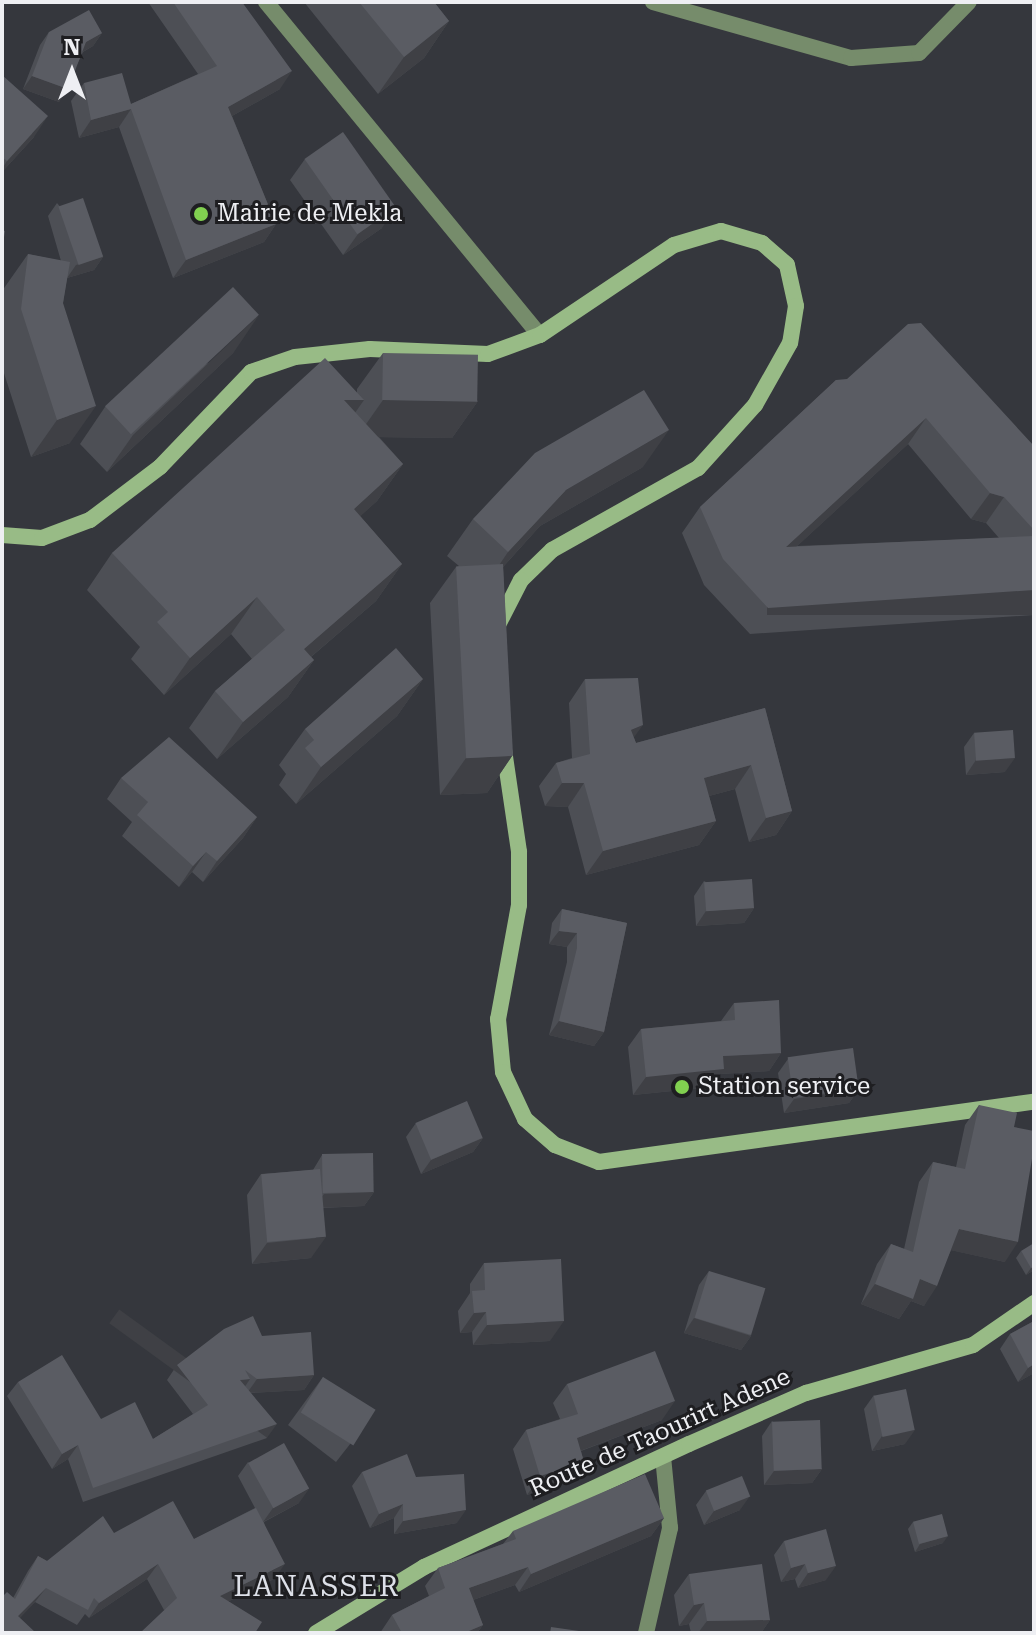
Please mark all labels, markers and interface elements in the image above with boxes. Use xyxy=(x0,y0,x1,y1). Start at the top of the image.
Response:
north arrow xyxy=(32,32,112,112)
text: N xyxy=(64,35,80,60)
place label: Mairie de Mekla xyxy=(217,200,402,228)
marker: Mairie de Mekla xyxy=(192,205,210,223)
place label: Station service xyxy=(698,1073,870,1101)
marker: Station service xyxy=(673,1078,691,1096)
street label: Route de Taourirt Adene xyxy=(525,1362,795,1504)
district label: LANASSER xyxy=(233,1570,401,1604)

